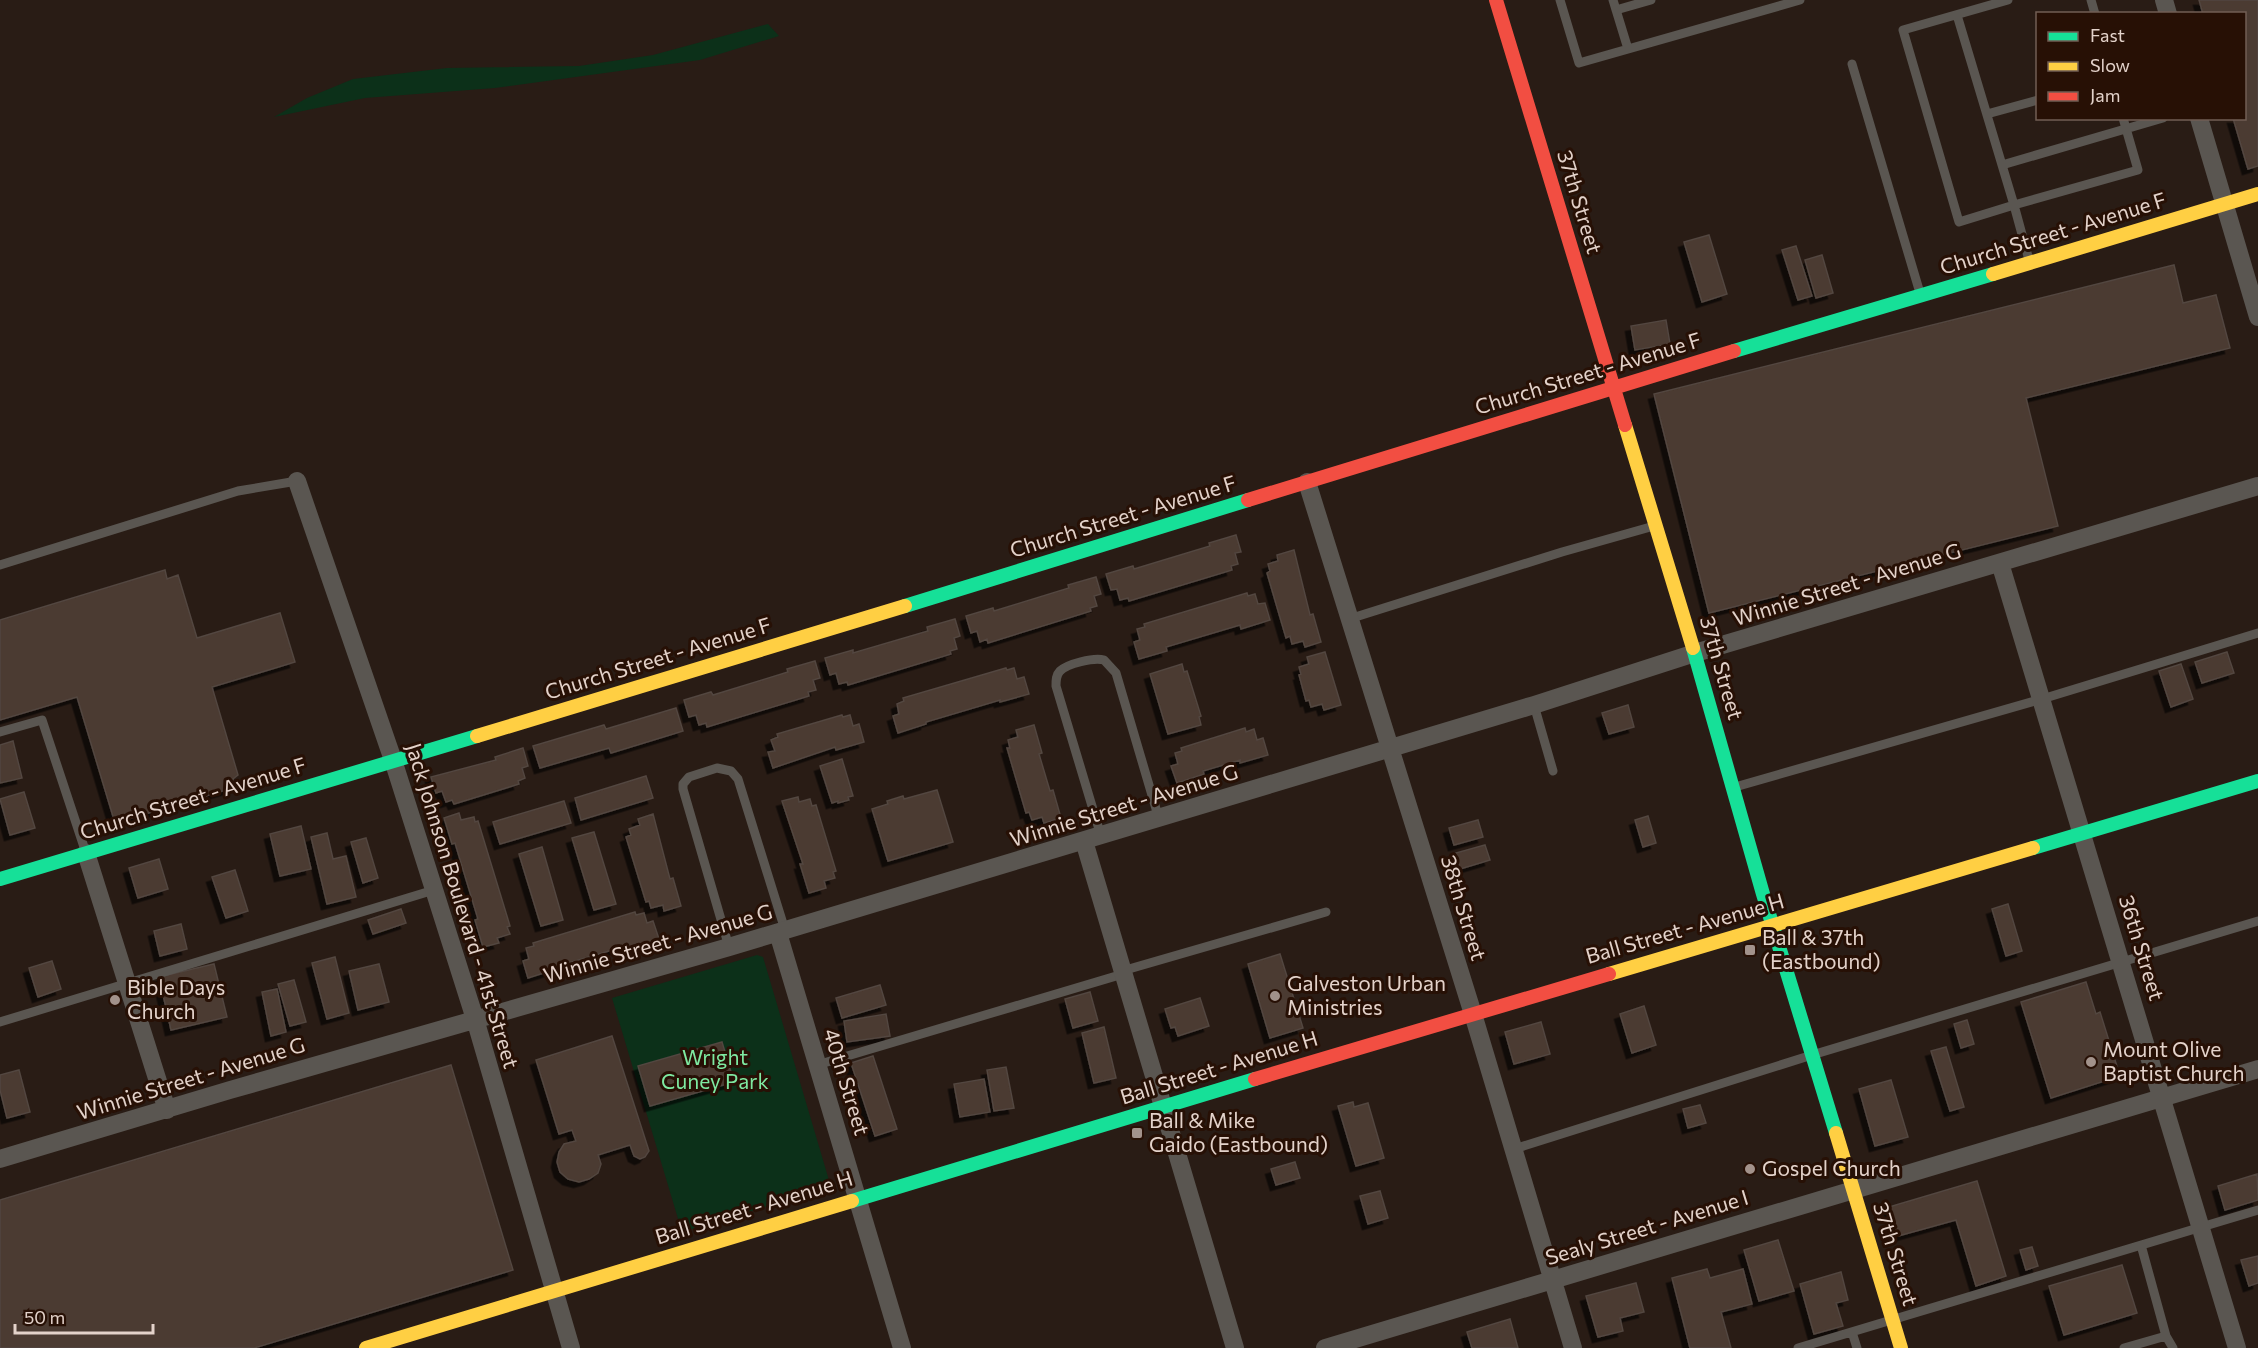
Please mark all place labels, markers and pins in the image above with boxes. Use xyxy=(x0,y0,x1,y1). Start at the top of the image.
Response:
place label: Ball & 37th (Eastbound) xyxy=(1762,924,1881,973)
marker: Ball & 37th (Eastbound) xyxy=(1743,943,1757,957)
place label: Galveston Urban Ministries xyxy=(1287,970,1446,1019)
place label: Bible Days Church xyxy=(127,974,225,1023)
marker: Galveston Urban Ministries xyxy=(1268,989,1282,1003)
marker: Bible Days Church xyxy=(108,993,122,1007)
place label: Mount Olive Baptist Church xyxy=(2103,1036,2245,1085)
marker: Mount Olive Baptist Church xyxy=(2084,1055,2098,1069)
place label: Ball & Mike Gaido (Eastbound) xyxy=(1149,1107,1328,1156)
marker: Ball & Mike Gaido (Eastbound) xyxy=(1130,1126,1144,1140)
place label: Gospel Church xyxy=(1762,1155,1901,1180)
marker: Gospel Church xyxy=(1743,1162,1757,1176)

